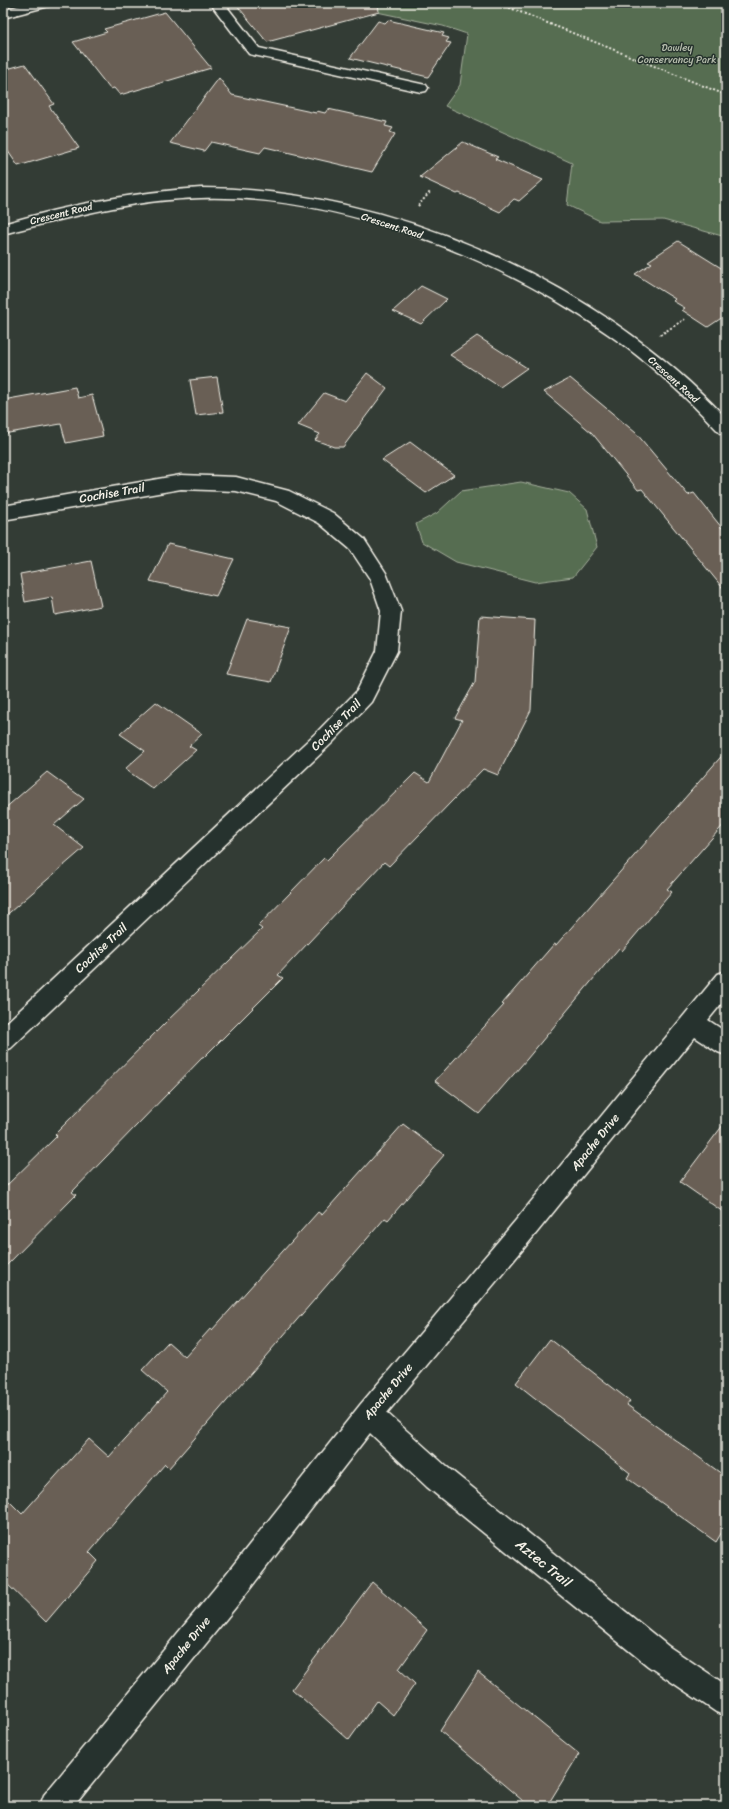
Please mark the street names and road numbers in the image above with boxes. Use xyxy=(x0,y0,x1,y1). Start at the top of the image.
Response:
street label: Crescent Road xyxy=(28,197,95,230)
street label: Crescent Road xyxy=(359,208,426,245)
street label: Crescent Road xyxy=(644,352,704,408)
street label: Cochise Trail xyxy=(77,476,147,510)
street label: Cochise Trail xyxy=(305,693,367,756)
street label: Cochise Trail xyxy=(69,917,133,979)
street label: Apache Drive xyxy=(564,1108,625,1176)
street label: Apache Drive xyxy=(357,1358,419,1425)
street label: Aztec Trail xyxy=(509,1532,578,1595)
street label: Apache Drive xyxy=(155,1611,216,1679)

